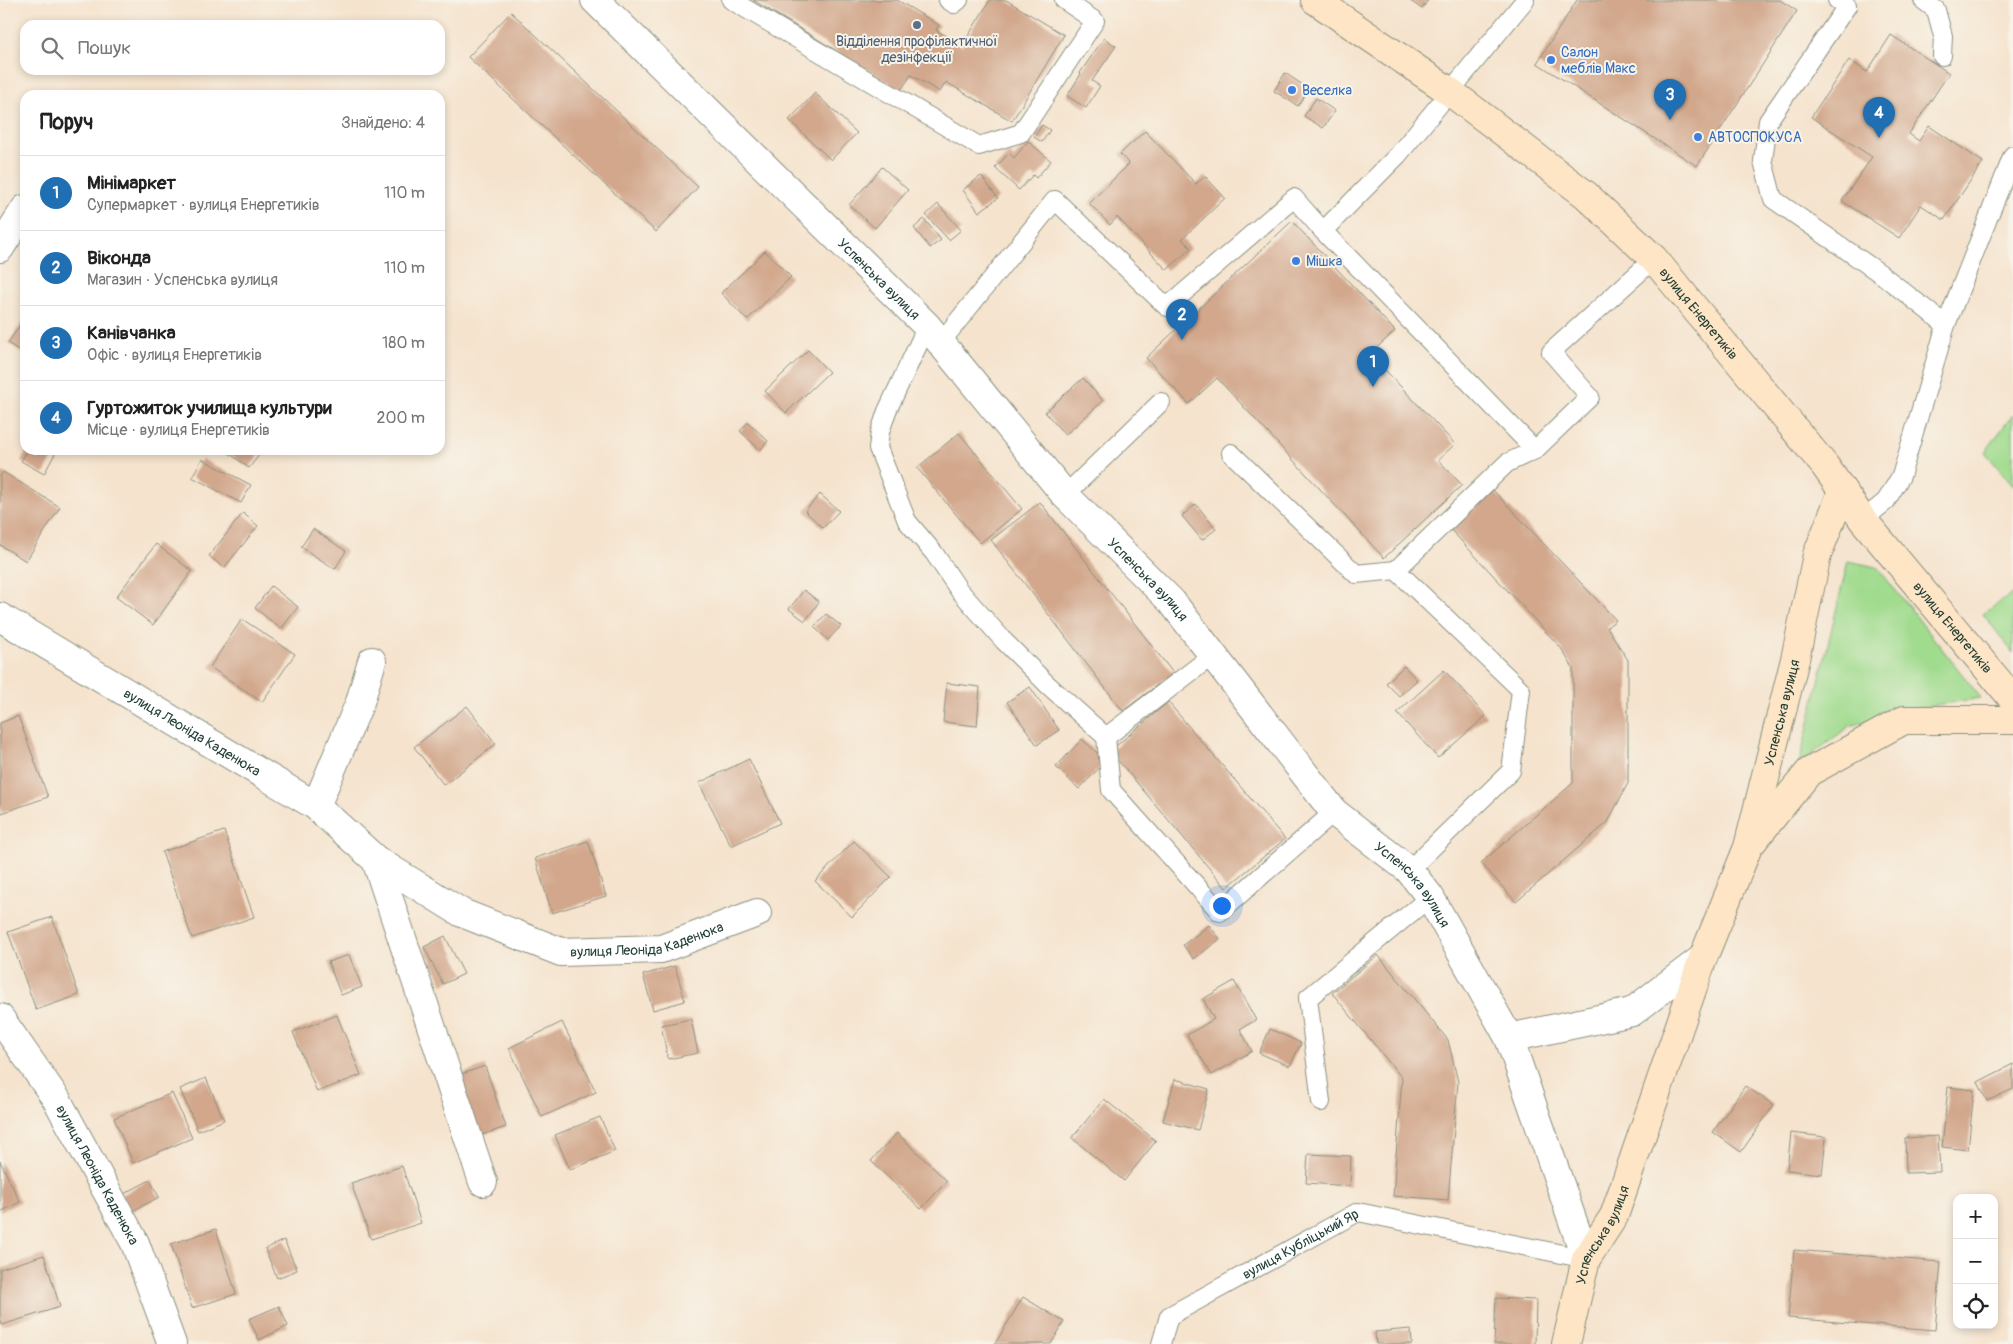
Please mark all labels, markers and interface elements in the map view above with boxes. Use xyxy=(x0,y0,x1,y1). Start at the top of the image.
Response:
marker: Відділення профілактичної дезінфекції xyxy=(911,19,923,31)
search box xyxy=(20,20,445,75)
place label: Відділення профілактичної дезінфекції xyxy=(836,33,998,66)
icon: search xyxy=(38,34,66,62)
text: Пошук xyxy=(78,36,131,60)
place label: Салон меблів Макс xyxy=(1561,44,1636,77)
marker: Салон меблів Макс xyxy=(1545,54,1557,66)
pin: 3 xyxy=(1654,79,1686,120)
place label: Веселка xyxy=(1302,82,1352,99)
marker: Веселка xyxy=(1286,84,1298,96)
pin: 4 xyxy=(1863,97,1895,138)
text: Поруч xyxy=(40,109,93,136)
text: Знайдено: 4 xyxy=(341,113,425,133)
place label: АВТОСПОКУСА xyxy=(1708,129,1802,146)
marker: АВТОСПОКУСА xyxy=(1692,131,1704,143)
text: Мінімаркет xyxy=(87,171,176,195)
text: 1 xyxy=(53,183,59,203)
text: 110 m xyxy=(384,183,425,203)
text: Супермаркет · вулиця Енергетиків xyxy=(87,195,320,215)
street label: Успенська вулиця xyxy=(834,235,923,323)
text: Віконда xyxy=(87,246,151,270)
place label: Мішка xyxy=(1306,253,1342,270)
marker: Мішка xyxy=(1290,255,1302,267)
text: 2 xyxy=(52,258,60,278)
text: 110 m xyxy=(384,258,425,278)
street label: вулиця Енергетиків xyxy=(1656,264,1742,363)
text: Магазин · Успенська вулиця xyxy=(87,270,278,290)
pin: 2 xyxy=(1166,299,1198,340)
text: Канівчанка xyxy=(87,321,176,345)
text: 3 xyxy=(52,333,60,353)
text: 180 m xyxy=(382,333,425,353)
text: Офіс · вулиця Енергетиків xyxy=(87,345,262,365)
pin: 1 xyxy=(1357,346,1389,387)
text: Гуртожиток училища культури xyxy=(87,396,332,420)
text: 4 xyxy=(51,408,61,428)
text: 200 m xyxy=(377,408,425,428)
text: Місце · вулиця Енергетиків xyxy=(87,420,270,440)
street label: Успенська вулиця xyxy=(1104,535,1192,625)
street label: вулиця Енергетиків xyxy=(1909,578,1996,677)
street label: Успенська вулиця xyxy=(1761,658,1804,767)
street label: вулиця Леоніда Каденюка xyxy=(120,685,264,780)
street label: Успенська вулиця xyxy=(1371,838,1453,931)
your location xyxy=(1209,893,1235,919)
street label: вулиця Леоніда Каденюка xyxy=(570,918,726,961)
street label: вулиця Леоніда Каденюка xyxy=(52,1102,142,1248)
street label: Успенська вулиця xyxy=(1572,1183,1633,1286)
map controls xyxy=(1953,1194,1998,1329)
button: + xyxy=(1953,1194,1998,1239)
street label: вулиця Кубліцький Яр xyxy=(1239,1205,1362,1283)
button: − xyxy=(1953,1239,1998,1284)
button: locate xyxy=(1953,1284,1998,1329)

